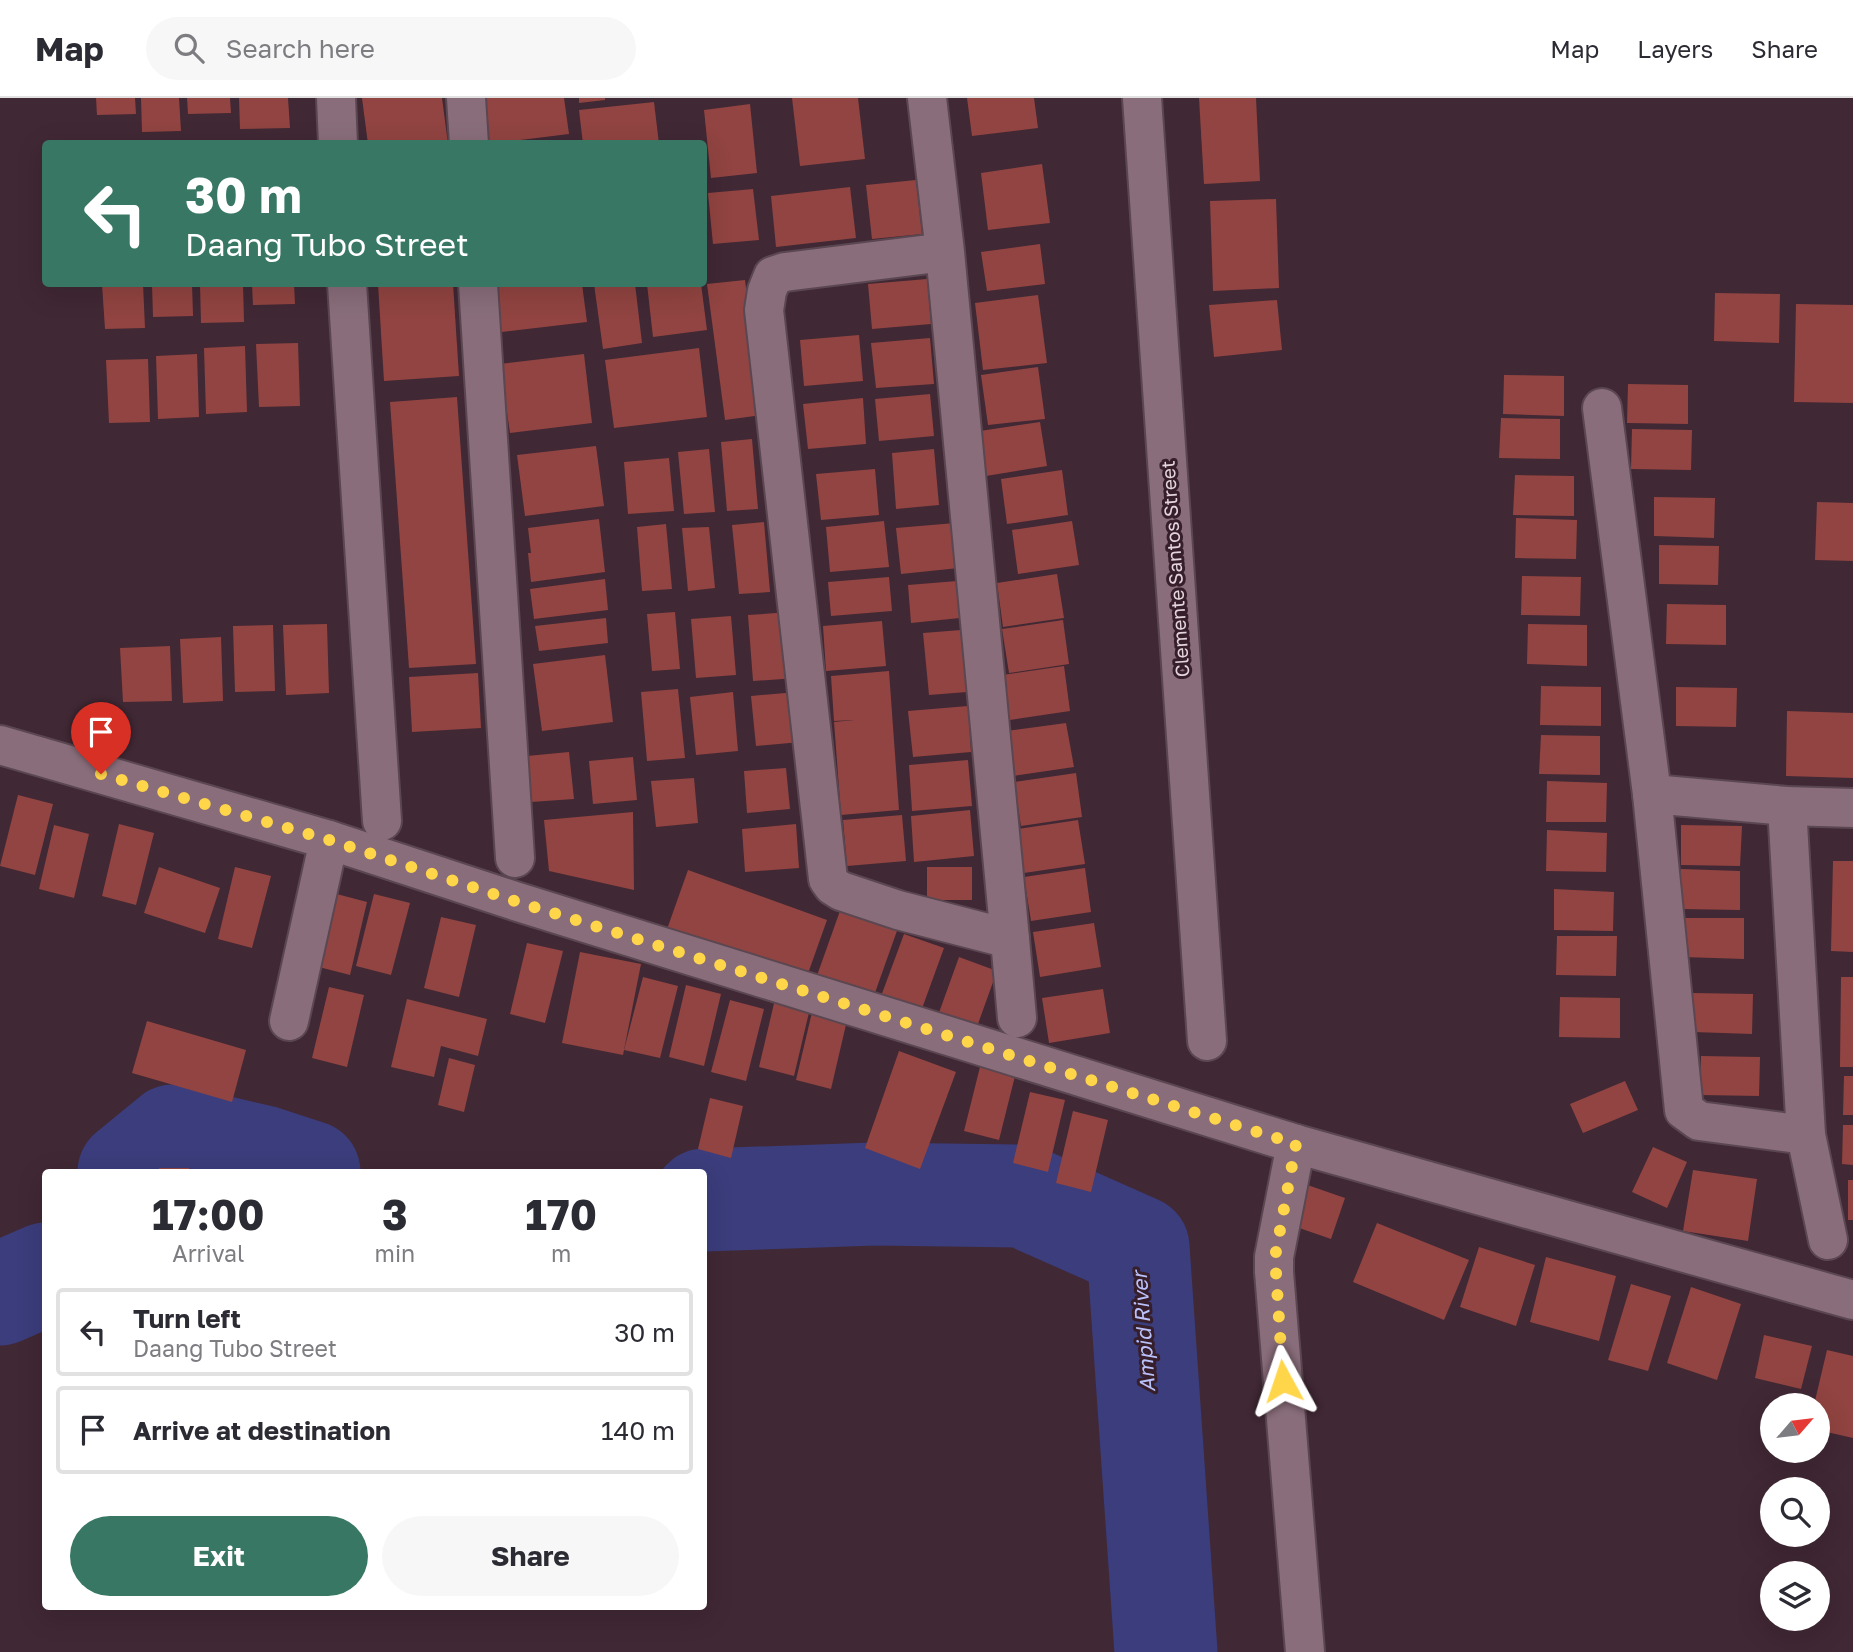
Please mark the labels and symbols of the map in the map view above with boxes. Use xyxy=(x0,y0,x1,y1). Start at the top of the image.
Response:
street label: Clemente Santos Street xyxy=(1155,460,1194,678)
pin xyxy=(71,702,131,774)
water label: Ampid River xyxy=(1126,1268,1160,1393)
position arrow xyxy=(1246,1344,1320,1418)
north arrow xyxy=(1760,1393,1830,1463)

